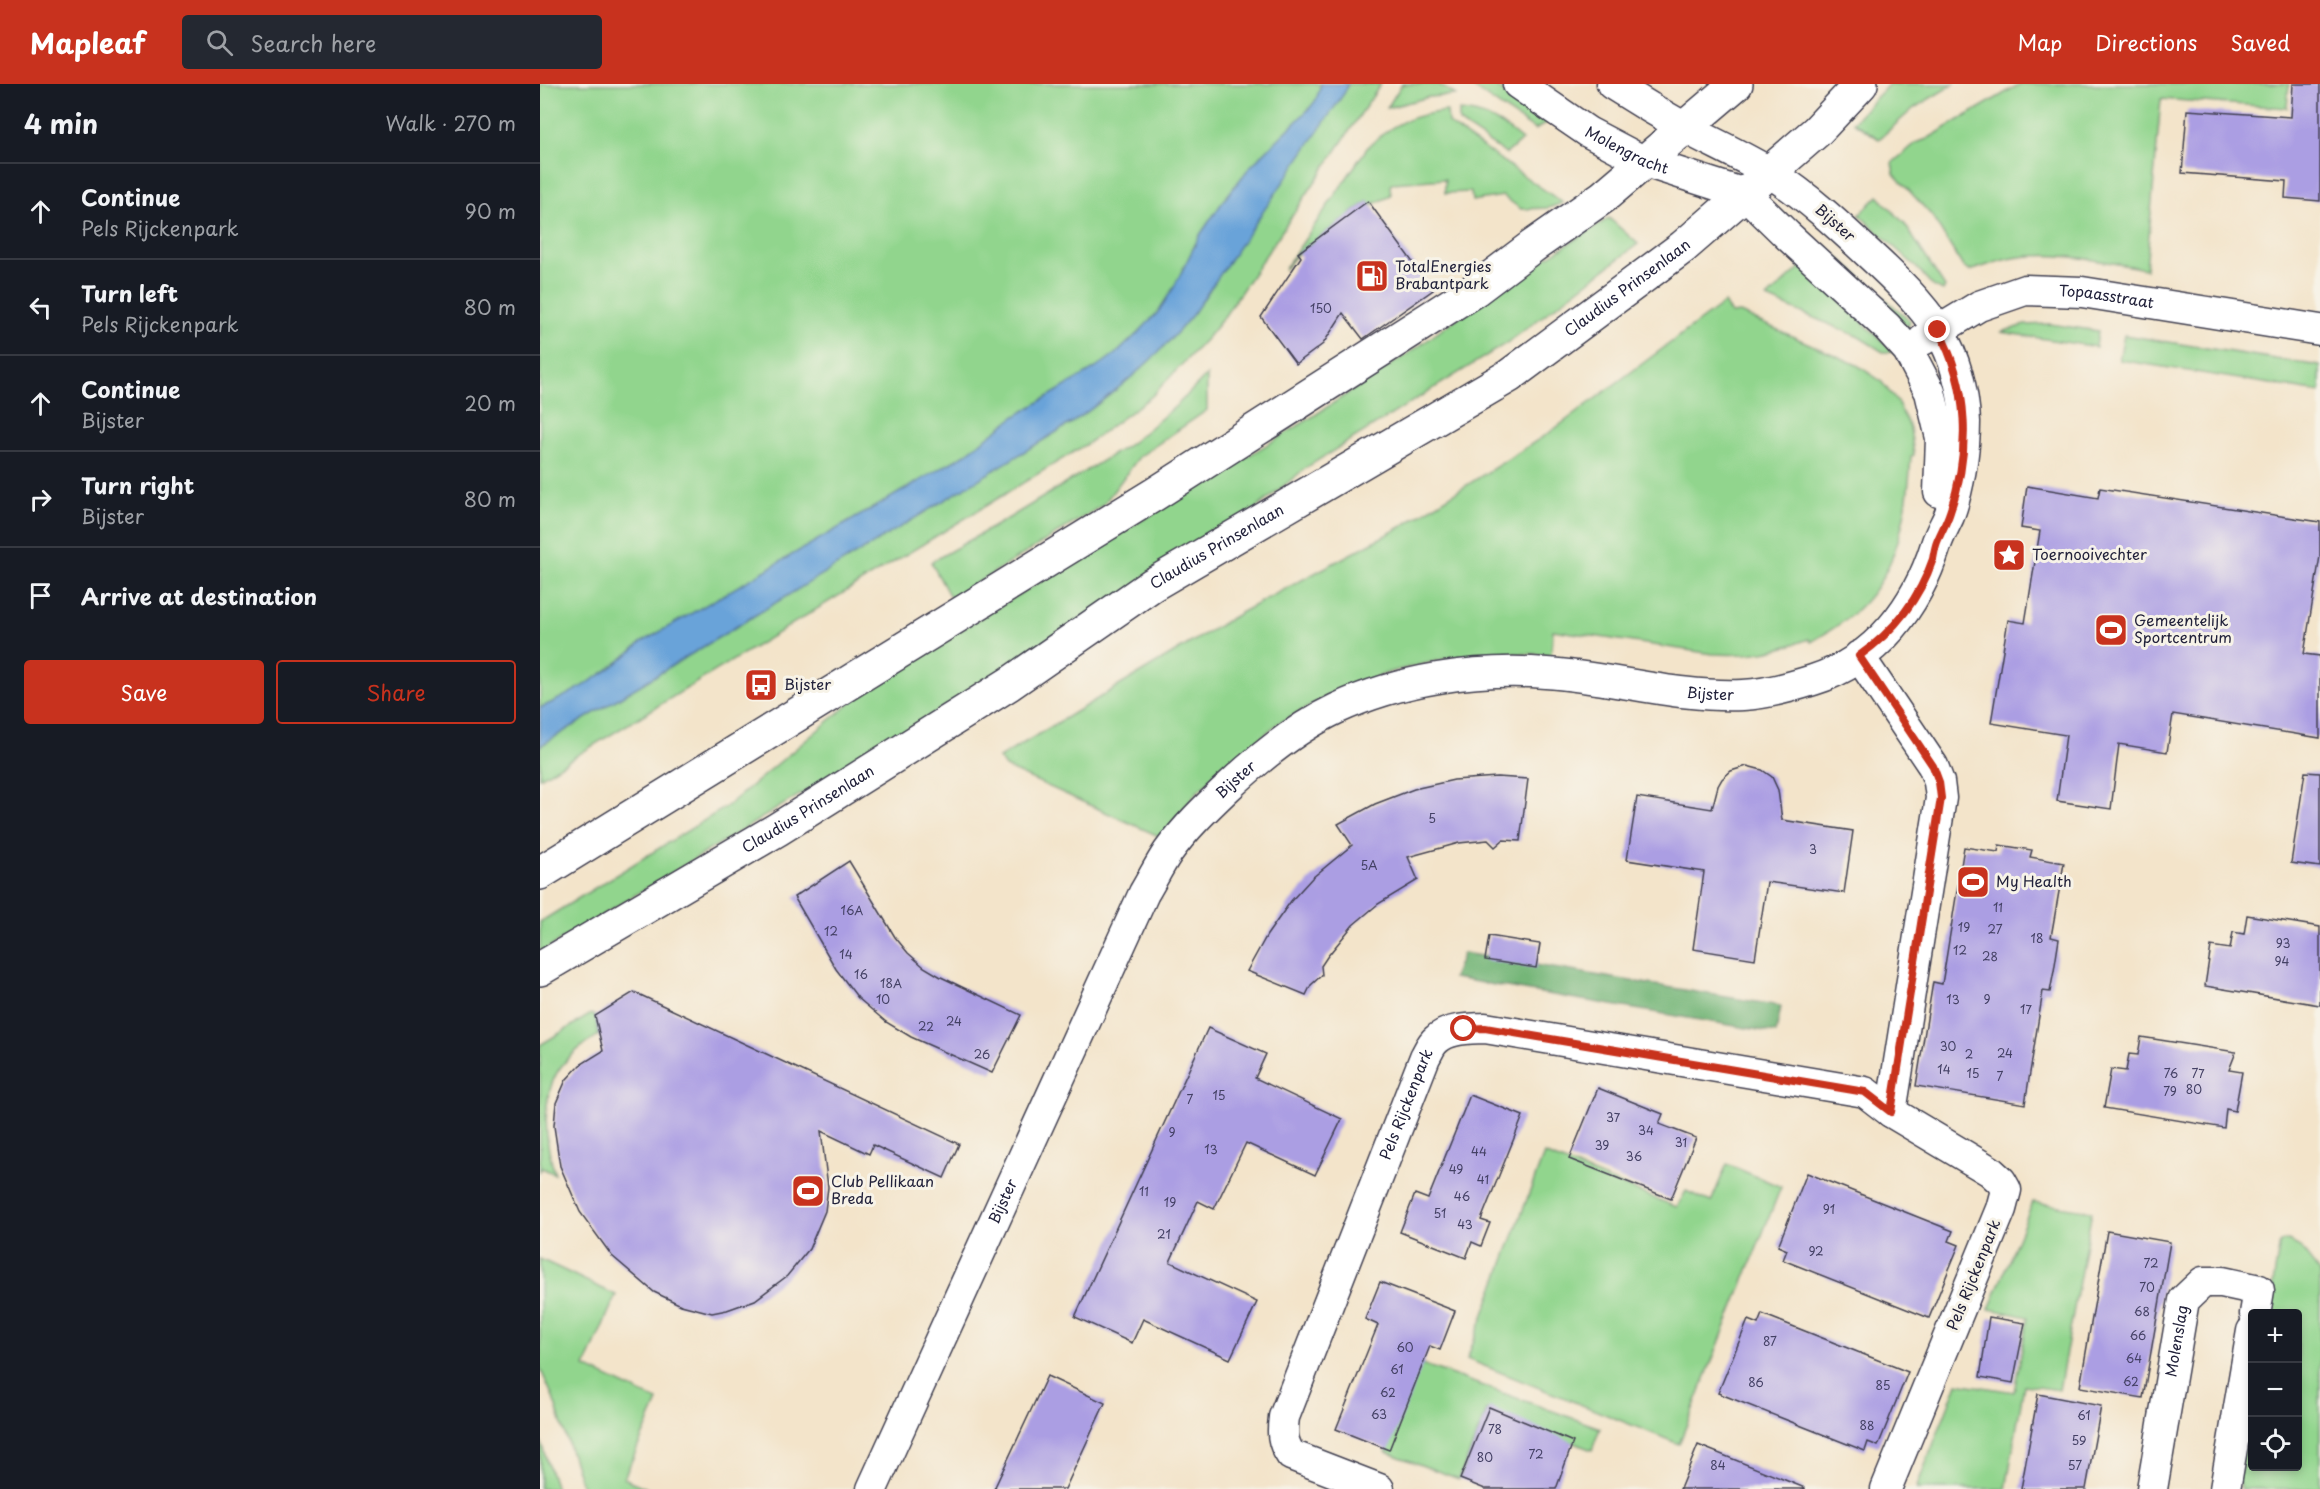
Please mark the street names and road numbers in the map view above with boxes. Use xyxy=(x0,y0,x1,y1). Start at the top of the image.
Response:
street label: Molengracht xyxy=(1581,119,1672,179)
street label: Bijster xyxy=(1811,198,1861,246)
street label: Claudius Prinsenlaan xyxy=(1559,233,1695,341)
street label: Topaasstraat xyxy=(2059,278,2156,313)
street label: Claudius Prinsenlaan xyxy=(1145,497,1287,594)
street label: Bijster xyxy=(1686,680,1734,705)
street label: Bijster xyxy=(1210,754,1260,803)
street label: Claudius Prinsenlaan xyxy=(737,759,878,858)
street label: Pels Rijckenpark xyxy=(1373,1044,1438,1163)
street label: Bijster xyxy=(982,1175,1022,1227)
street label: Pels Rijckenpark xyxy=(1940,1215,2005,1334)
street label: Molenslag xyxy=(2158,1303,2193,1379)

